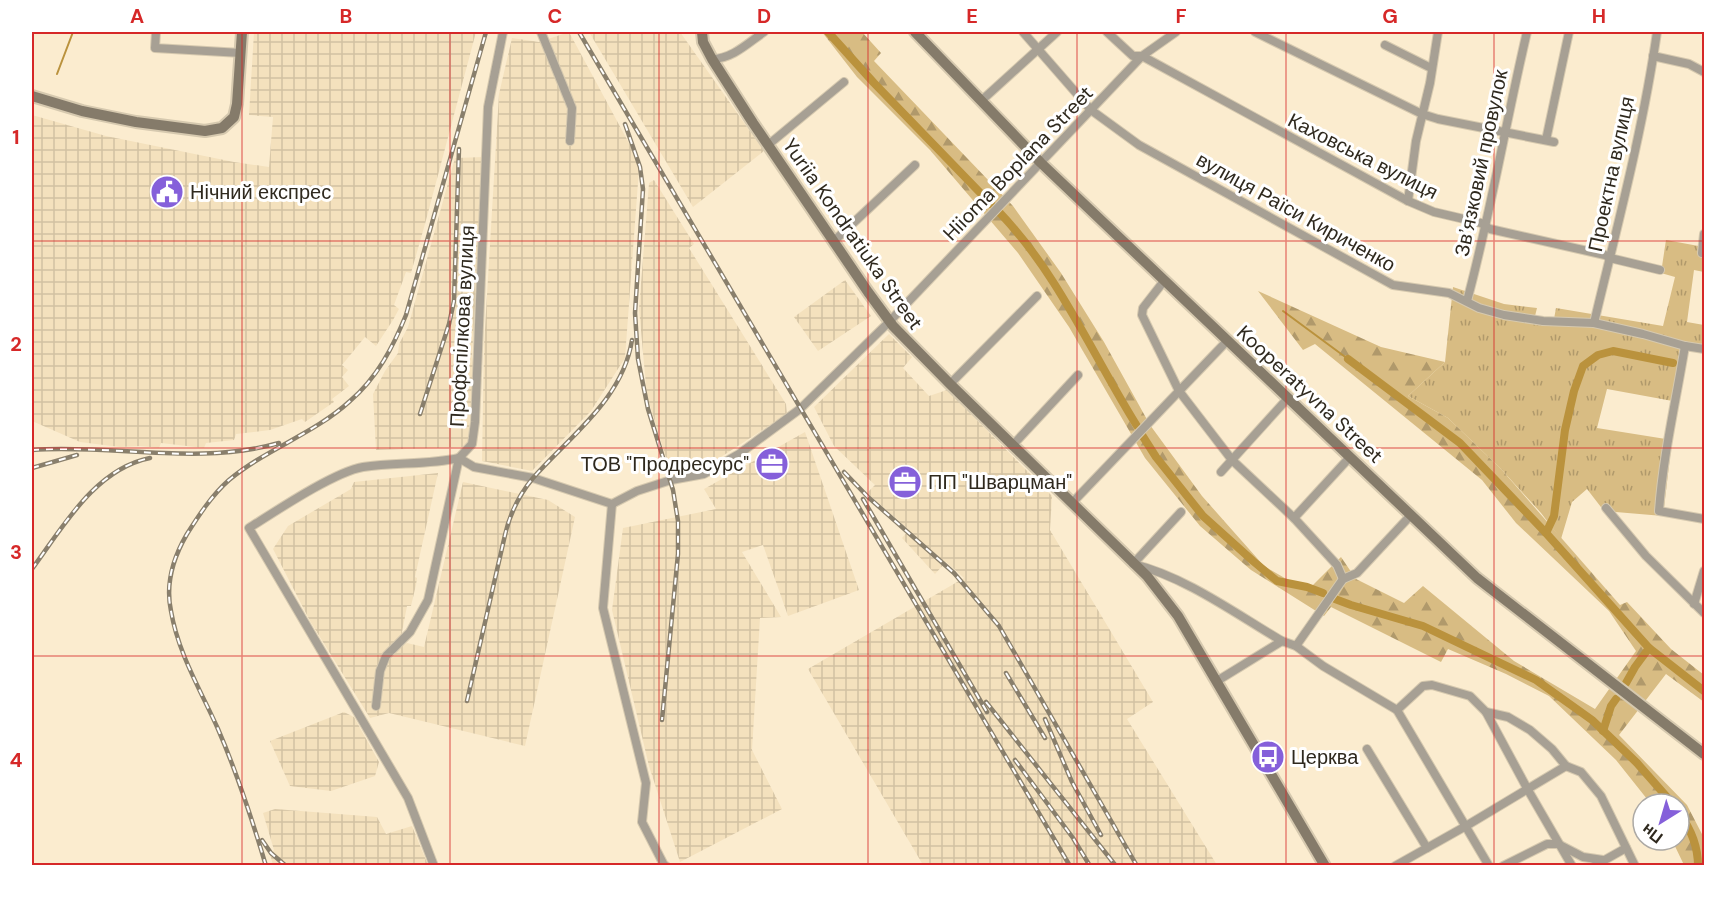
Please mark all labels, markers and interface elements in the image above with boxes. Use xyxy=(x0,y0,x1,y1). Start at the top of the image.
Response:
text: A xyxy=(130,3,144,29)
text: B xyxy=(340,3,352,29)
text: C xyxy=(548,3,562,29)
text: D xyxy=(757,3,771,29)
text: E xyxy=(966,3,978,29)
text: F xyxy=(1175,3,1187,29)
text: G xyxy=(1382,3,1398,29)
text: H xyxy=(1592,3,1606,29)
street label: Звʼязковий провулок xyxy=(1449,67,1514,259)
street label: Hiioma Boplana Street xyxy=(937,80,1099,246)
street label: Проектна вулиця xyxy=(1582,94,1640,254)
street label: Каховська вулиця xyxy=(1284,107,1442,205)
text: 1 xyxy=(12,124,20,150)
street label: Yuriia Kondratiuka Street xyxy=(777,133,929,335)
street label: вулиця Раїси Кириченко xyxy=(1192,146,1400,278)
public building icon: Нічний експрес xyxy=(149,174,185,210)
place label: Нічний експрес xyxy=(190,179,331,205)
street label: Профспілкова вулиця xyxy=(444,225,480,427)
street label: Kooperatyvna Street xyxy=(1231,320,1389,469)
text: 2 xyxy=(10,331,22,357)
office icon: ТОВ "Продресурс" xyxy=(754,446,790,482)
place label: ТОВ "Продресурс" xyxy=(581,451,749,477)
office icon: ПП "Шварцман" xyxy=(887,464,923,500)
place label: ПП "Шварцман" xyxy=(928,469,1072,495)
text: 3 xyxy=(10,539,22,565)
bus stop icon: Церква xyxy=(1250,739,1286,775)
place label: Церква xyxy=(1291,744,1359,770)
text: 4 xyxy=(10,747,23,773)
north arrow xyxy=(1631,792,1691,852)
text: Пн xyxy=(1638,819,1667,848)

